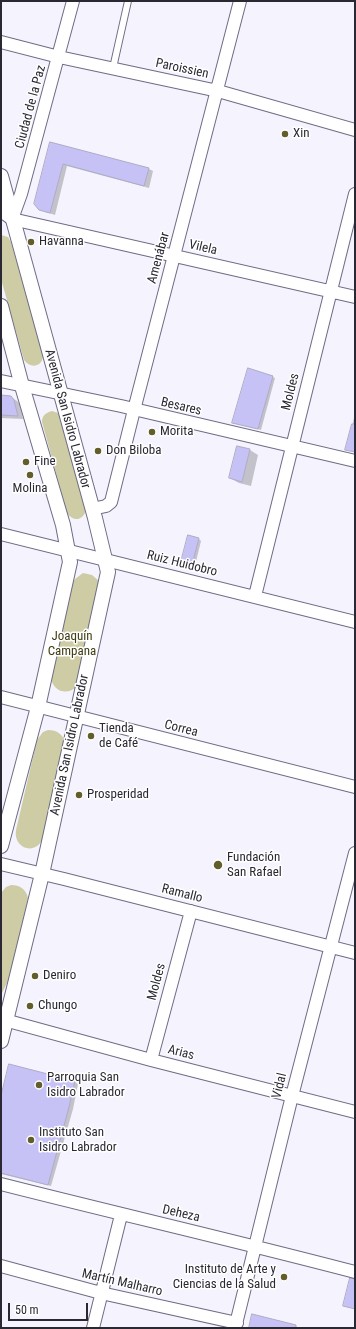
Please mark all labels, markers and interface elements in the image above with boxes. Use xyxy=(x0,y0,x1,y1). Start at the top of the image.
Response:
street label: Paroissien xyxy=(154,56,210,82)
street label: Ciudad de la Paz xyxy=(12,64,50,150)
place label: Xin xyxy=(293,126,309,142)
marker: Xin xyxy=(280,129,290,139)
street label: Amenábar xyxy=(145,231,173,285)
place label: Havanna xyxy=(39,234,84,250)
marker: Havanna xyxy=(26,237,36,247)
street label: Vilela xyxy=(187,237,219,259)
street label: Avenida San Isidro Labrador xyxy=(41,348,93,490)
street label: Moldes xyxy=(279,372,303,412)
street label: Besares xyxy=(159,395,203,419)
place label: Morita xyxy=(160,424,193,440)
marker: Morita xyxy=(147,427,157,437)
place label: Don Biloba xyxy=(106,443,161,459)
marker: Don Biloba xyxy=(93,446,103,456)
place label: Fine xyxy=(34,454,56,470)
marker: Fine xyxy=(21,457,31,467)
marker: Molina xyxy=(25,470,35,480)
place label: Molina xyxy=(13,481,47,497)
street label: Ruiz Huidobro xyxy=(145,548,219,580)
park label: Joaquín Campana xyxy=(48,629,96,660)
street label: Avenida San Isidro Labrador xyxy=(47,673,93,817)
street label: Correa xyxy=(163,717,199,741)
place label: Tienda de Café xyxy=(99,721,138,752)
marker: Tienda de Café xyxy=(86,731,96,741)
place label: Prosperidad xyxy=(87,787,149,803)
marker: Prosperidad xyxy=(74,790,84,800)
place label: Fundación San Rafael xyxy=(227,850,282,881)
marker: Fundación San Rafael xyxy=(212,859,224,871)
street label: Ramallo xyxy=(160,881,204,907)
street label: Moldes xyxy=(145,962,169,1002)
place label: Deniro xyxy=(43,968,76,984)
marker: Deniro xyxy=(30,971,40,981)
place label: Chungo xyxy=(38,998,77,1014)
marker: Chungo xyxy=(25,1001,35,1011)
street label: Arias xyxy=(166,1042,196,1064)
place label: Parroquia San Isidro Labrador xyxy=(47,1070,125,1101)
street label: Vidal xyxy=(269,1072,291,1100)
marker: Parroquia San Isidro Labrador xyxy=(34,1080,44,1090)
place label: Instituto San Isidro Labrador xyxy=(39,1125,117,1156)
marker: Instituto San Isidro Labrador xyxy=(26,1135,36,1145)
street label: Deheza xyxy=(161,1202,201,1226)
place label: Instituto de Arte y Ciencias de la Salud xyxy=(173,1262,276,1293)
street label: Martín Malharro xyxy=(80,1266,164,1300)
marker: Instituto de Arte y Ciencias de la Salud xyxy=(279,1272,289,1282)
scale bar xyxy=(10,1295,90,1321)
text: 50 m xyxy=(15,1303,39,1317)

